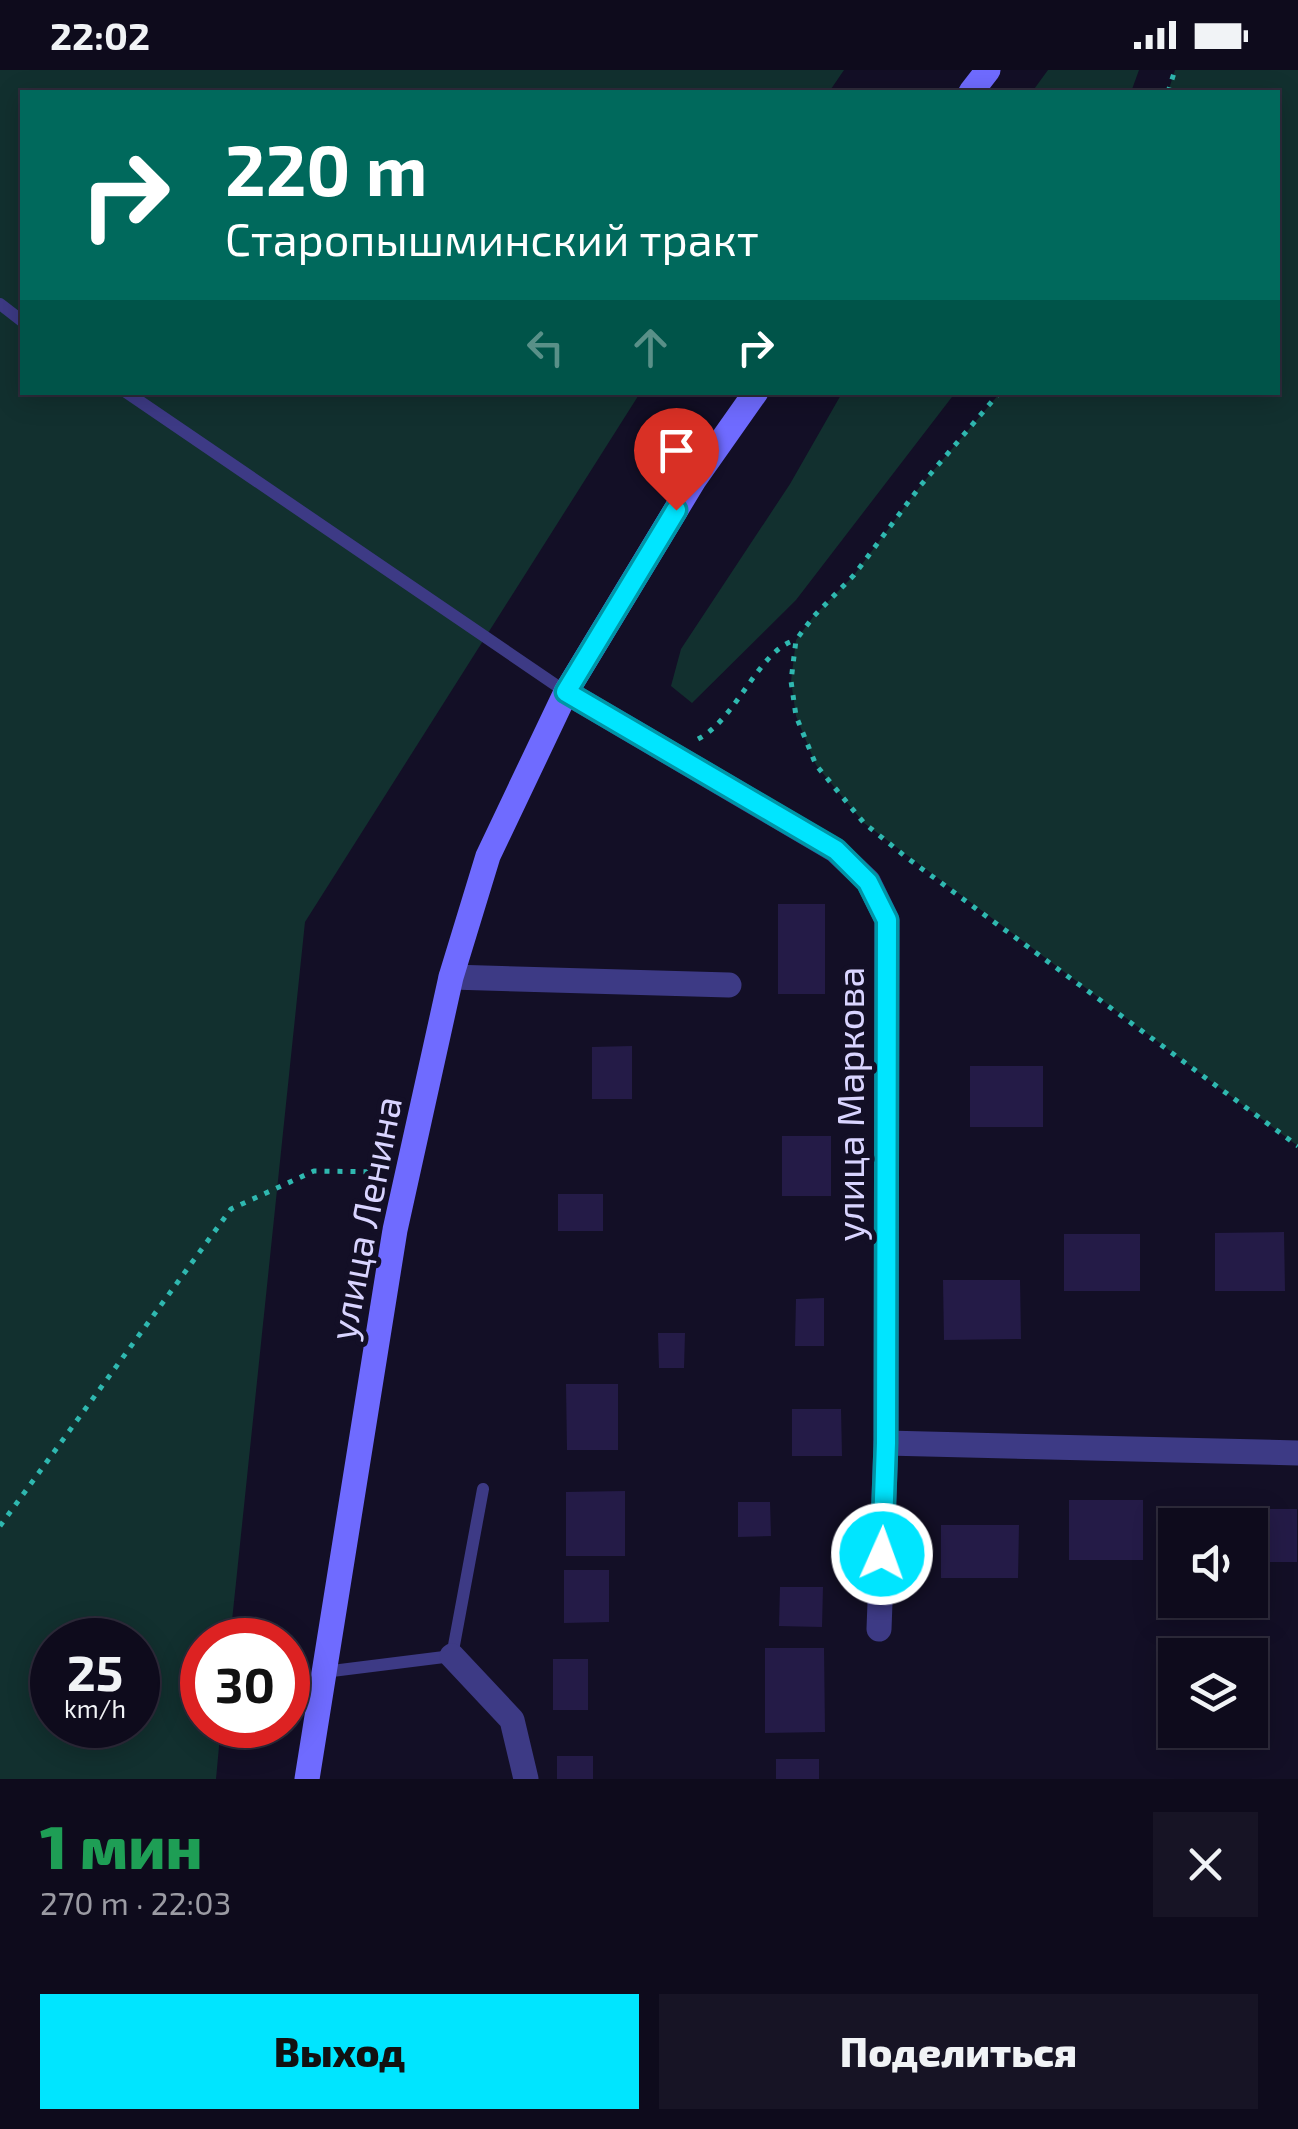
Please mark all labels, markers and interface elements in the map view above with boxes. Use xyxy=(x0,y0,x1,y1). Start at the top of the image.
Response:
text: 22:02 xyxy=(50,12,150,58)
text: 220 m xyxy=(225,126,427,210)
icon: right xyxy=(60,130,190,260)
text: Старопышминский тракт xyxy=(225,211,759,265)
icon: left xyxy=(518,320,573,375)
icon: ahead xyxy=(623,320,678,375)
icon: right xyxy=(728,320,783,375)
pin xyxy=(634,408,719,511)
icon: arrive xyxy=(649,423,704,478)
street label: улица Маркова xyxy=(826,966,872,1242)
street label: улица Ленина xyxy=(318,1092,410,1344)
position arrow xyxy=(830,1502,934,1606)
map controls xyxy=(1158,1508,1268,1748)
button: sound xyxy=(1158,1508,1268,1618)
speed limit sign: 30 xyxy=(180,1618,310,1748)
button: layers xyxy=(1158,1638,1268,1748)
text: 25 xyxy=(67,1641,123,1701)
text: km/h xyxy=(64,1693,126,1723)
text: 1 мин xyxy=(40,1809,203,1881)
button: close xyxy=(1153,1812,1258,1917)
text: 270 m · 22:03 xyxy=(40,1883,231,1921)
button: Выход xyxy=(40,1994,639,2109)
button: Поделиться xyxy=(659,1994,1258,2109)

